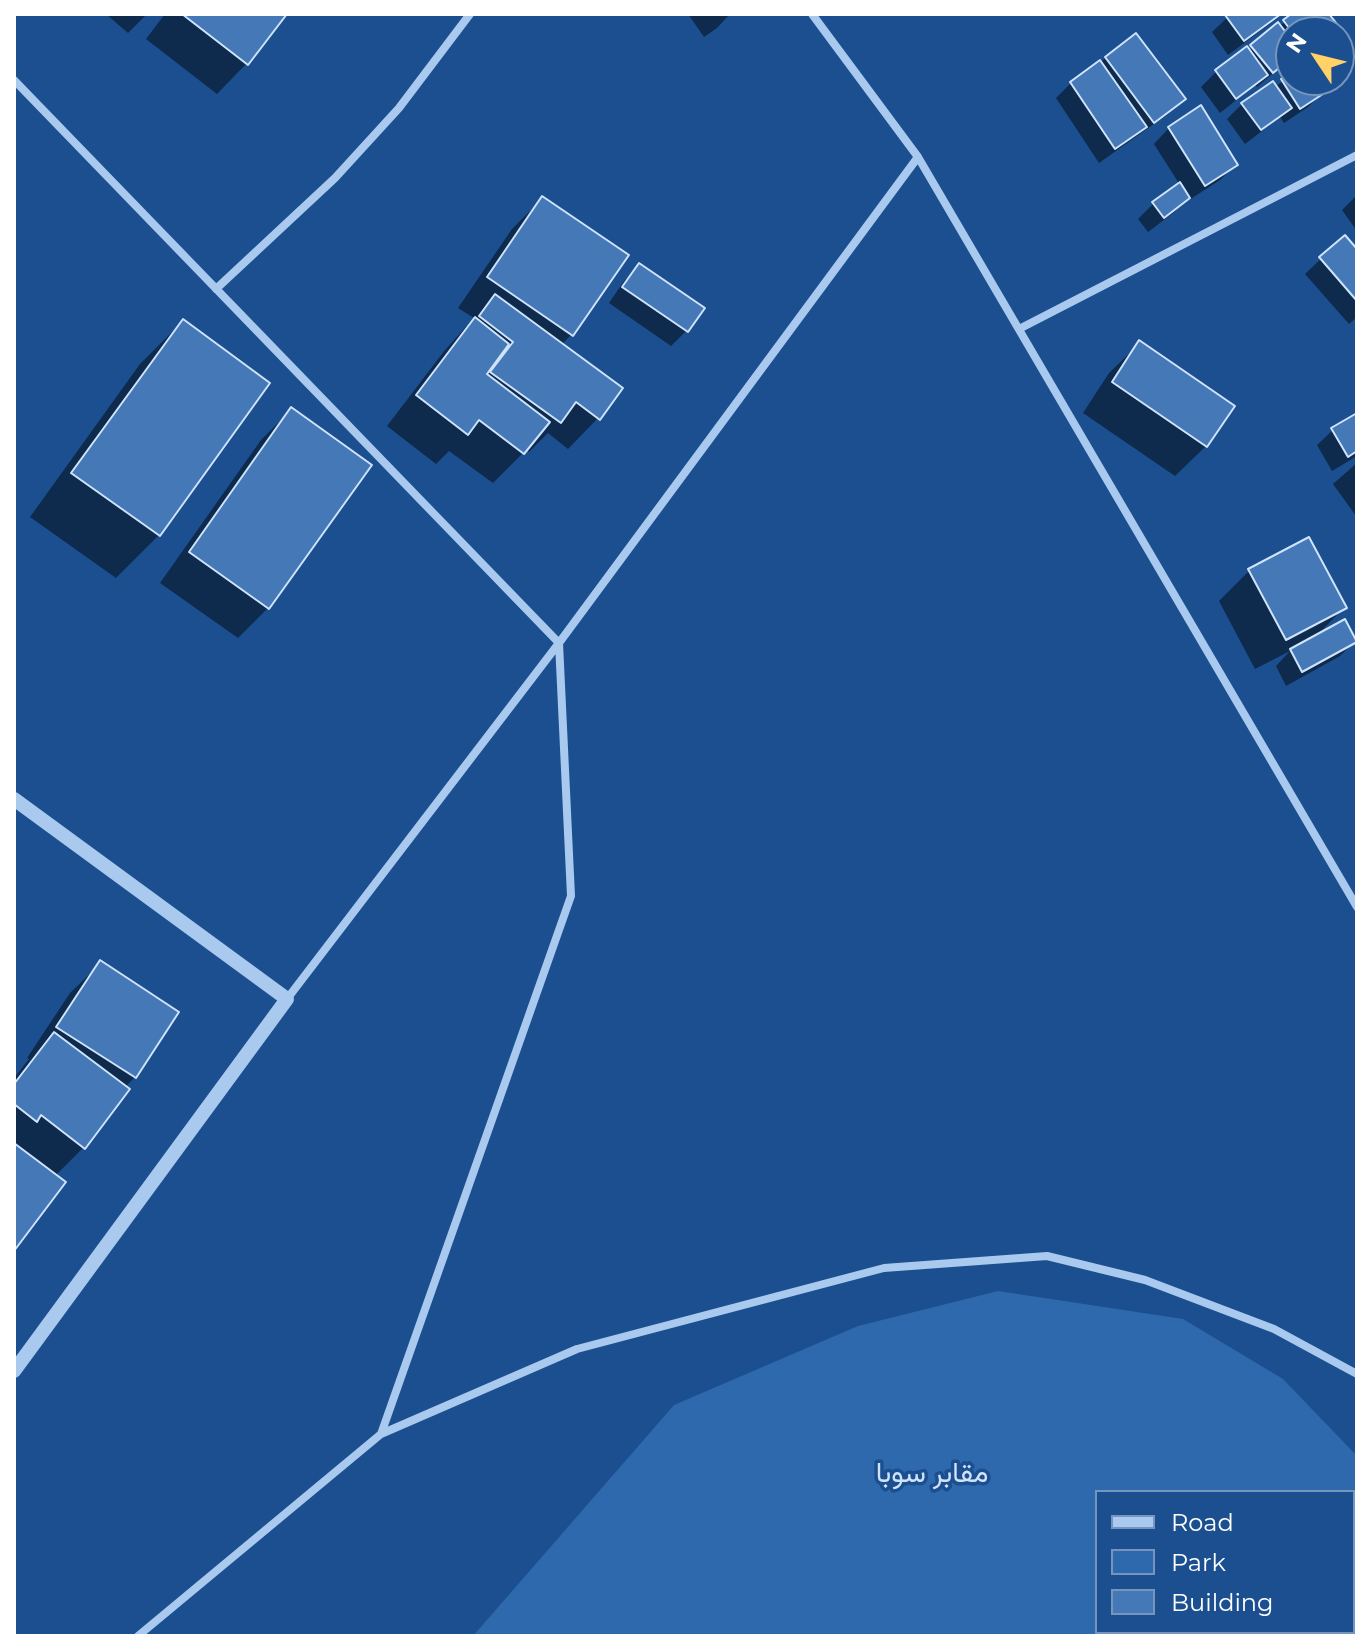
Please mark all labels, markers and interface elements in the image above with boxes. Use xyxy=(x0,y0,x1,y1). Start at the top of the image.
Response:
north arrow xyxy=(1275,16,1355,96)
text: N xyxy=(1280,28,1313,58)
park label: مقابر سوبا xyxy=(876,1457,988,1491)
legend xyxy=(1095,1490,1355,1634)
text: Road xyxy=(1171,1508,1234,1537)
text: Park xyxy=(1171,1548,1226,1577)
text: Building xyxy=(1171,1588,1274,1617)

